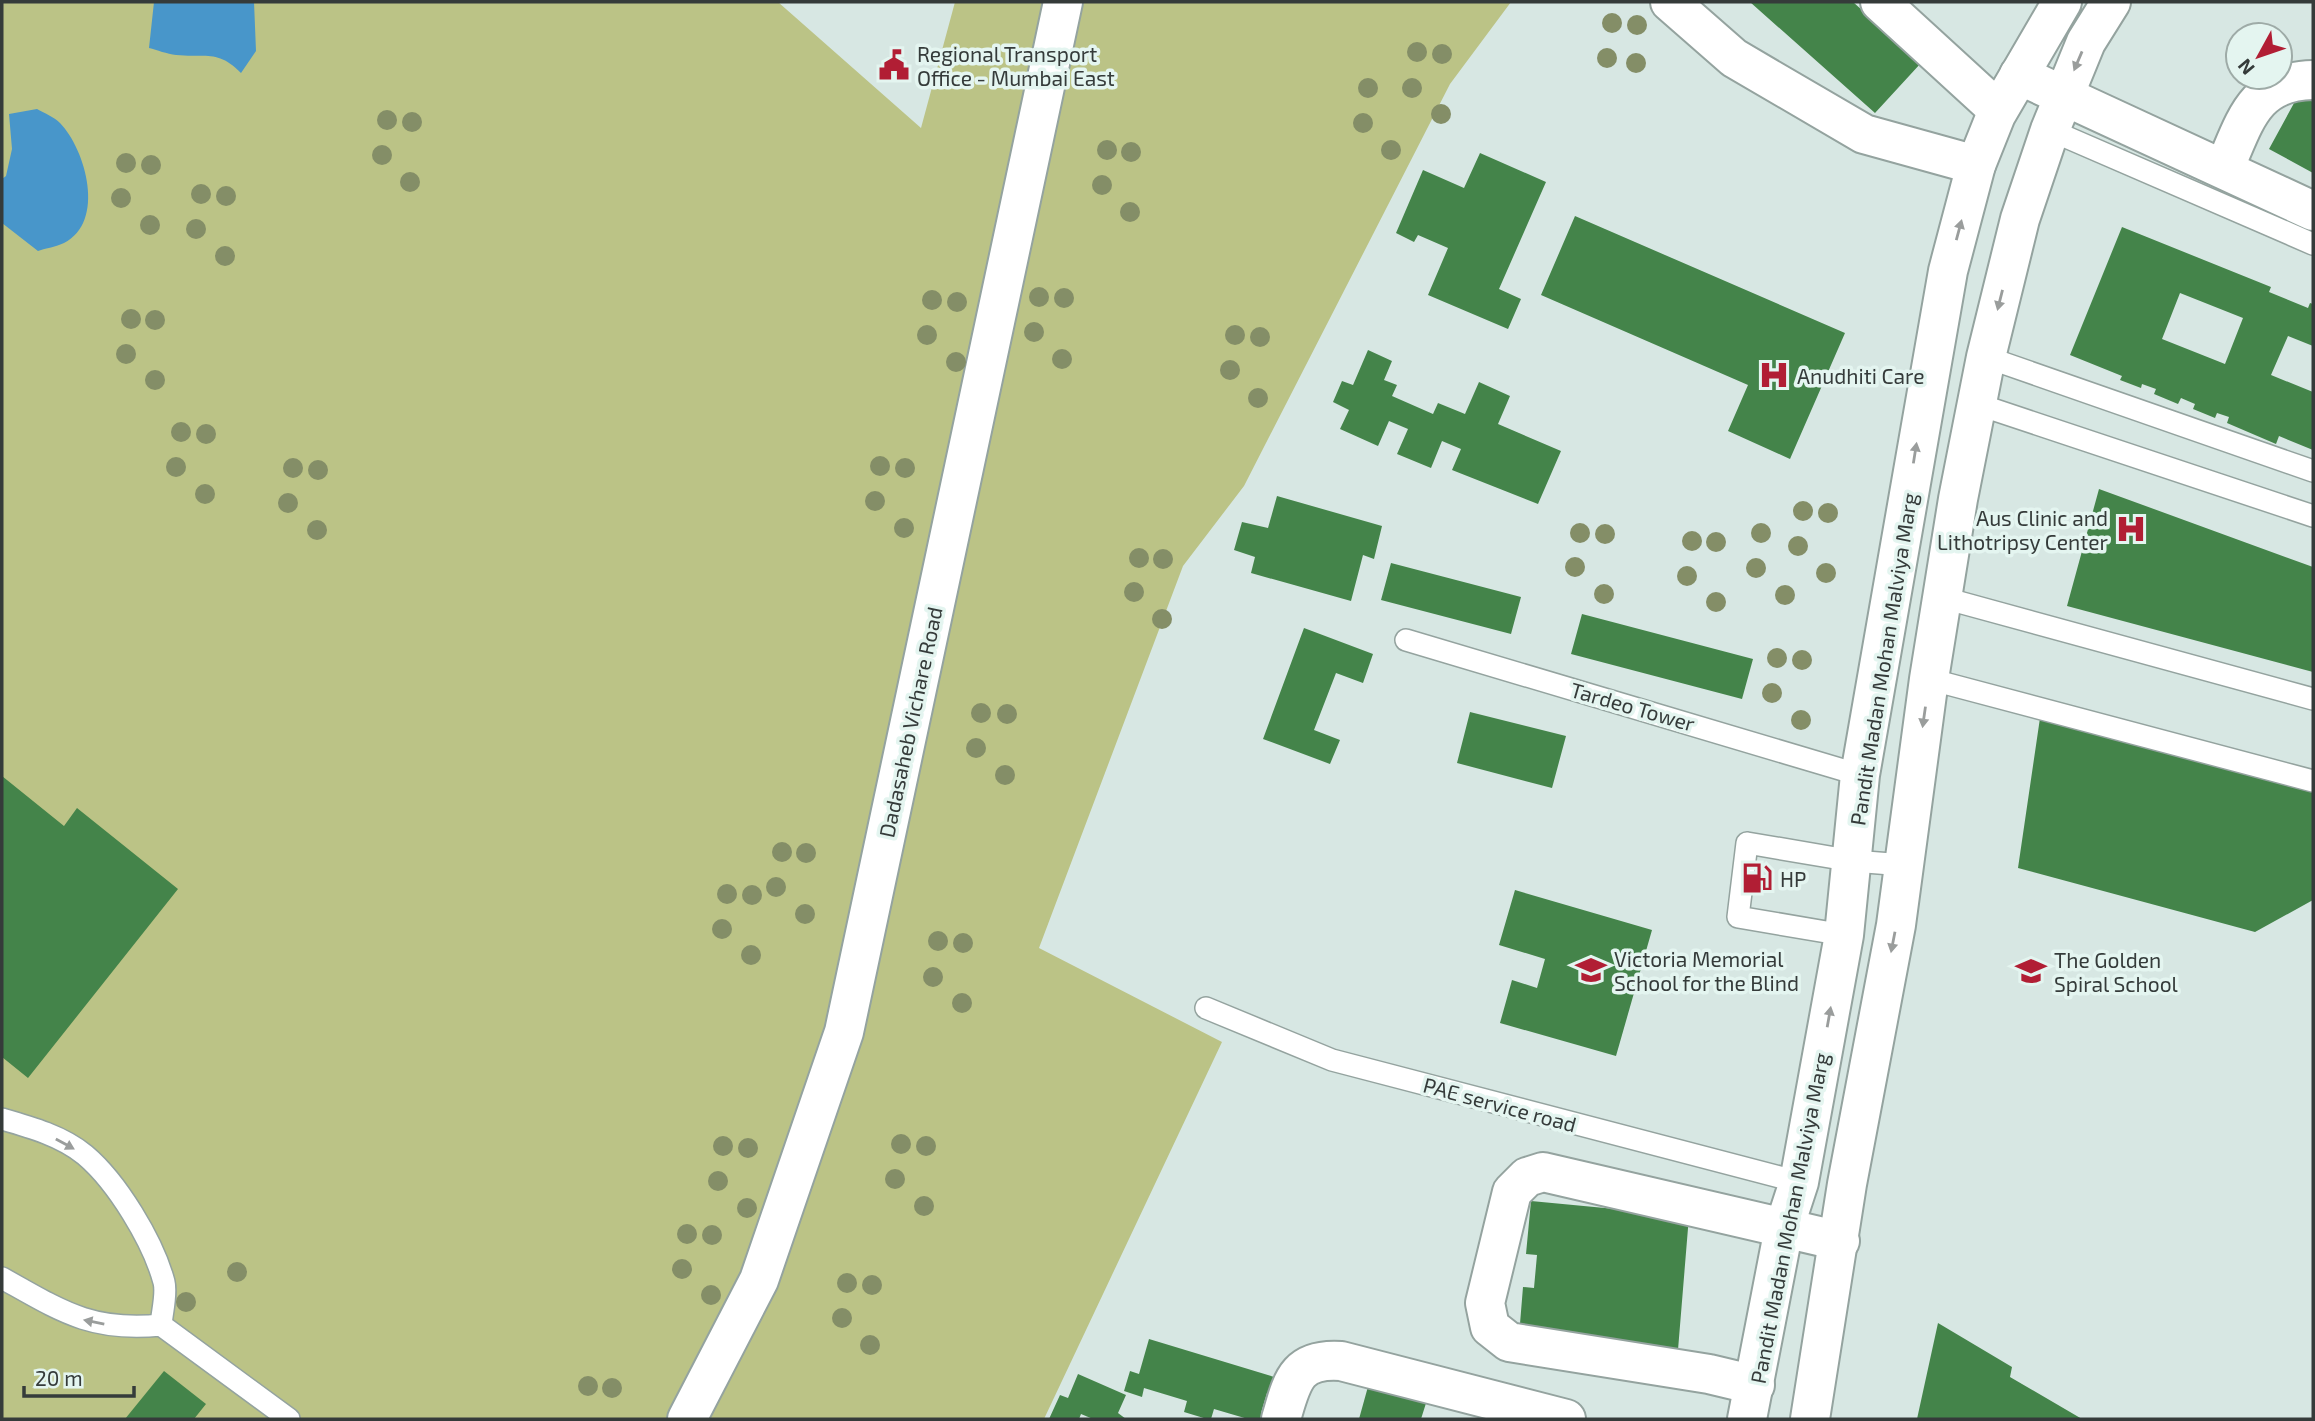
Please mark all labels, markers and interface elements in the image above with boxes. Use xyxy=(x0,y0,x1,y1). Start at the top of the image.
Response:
north arrow xyxy=(2224,21,2294,91)
place label: Regional Transport Office - Mumbai East xyxy=(917,41,1115,90)
public building icon: Regional Transport Office - Mumbai East xyxy=(877,48,911,82)
one-way arrow xyxy=(2072,51,2084,71)
text: N xyxy=(2232,55,2259,80)
one-way arrow xyxy=(1954,219,1965,241)
one-way arrow xyxy=(1994,290,2005,312)
hospital icon: Anudhiti Care xyxy=(1757,358,1791,392)
place label: Anudhiti Care xyxy=(1797,363,1925,388)
one-way arrow xyxy=(1910,442,1921,464)
street label: Pandit Madan Mohan Malviya Marg xyxy=(1844,491,1922,827)
place label: Aus Clinic and Lithotripsy Center xyxy=(1937,505,2109,554)
hospital icon: Aus Clinic and Lithotripsy Center xyxy=(2114,512,2148,546)
street label: Dadasaheb Vichare Road xyxy=(873,604,947,840)
street label: Tardeo Tower xyxy=(1568,676,1699,736)
one-way arrow xyxy=(1918,706,1929,728)
fuel station icon: HP xyxy=(1740,861,1774,895)
place label: HP xyxy=(1780,866,1806,891)
one-way arrow xyxy=(1887,931,1898,953)
place label: Victoria Memorial School for the Blind xyxy=(1614,946,1799,995)
place label: The Golden Spiral School xyxy=(2054,947,2179,996)
school or university icon: Victoria Memorial School for the Blind xyxy=(1574,953,1608,987)
school or university icon: The Golden Spiral School xyxy=(2014,954,2048,988)
one-way arrow xyxy=(1824,1005,1835,1027)
street label: Pandit Madan Mohan Malviya Marg xyxy=(1745,1050,1833,1386)
street label: PAE service road xyxy=(1421,1072,1579,1136)
one-way arrow xyxy=(55,1138,74,1150)
one-way arrow xyxy=(82,1316,104,1327)
scale bar xyxy=(24,1354,135,1398)
text: 20 m xyxy=(35,1365,83,1390)

